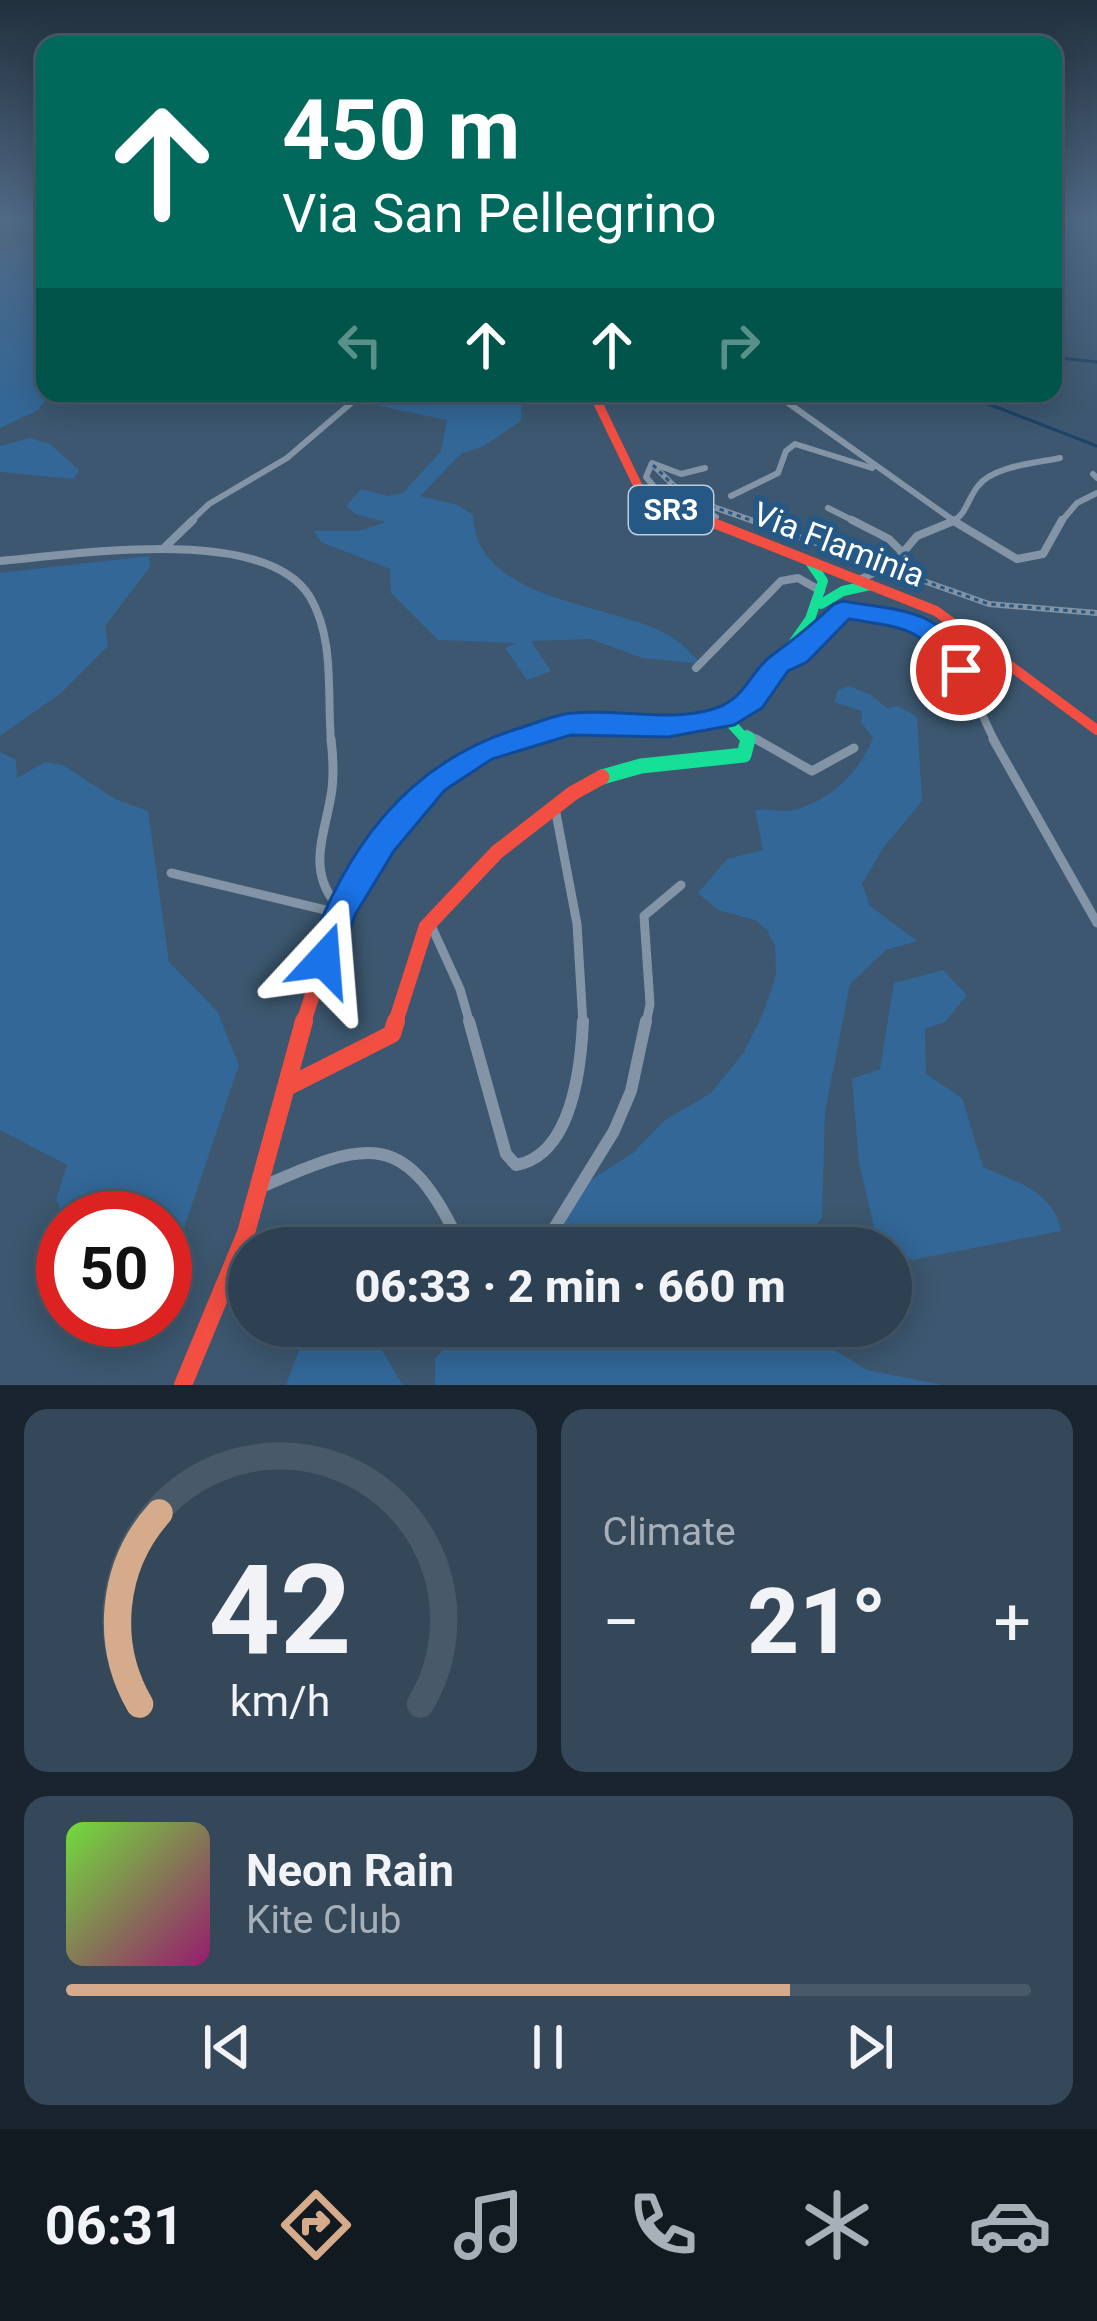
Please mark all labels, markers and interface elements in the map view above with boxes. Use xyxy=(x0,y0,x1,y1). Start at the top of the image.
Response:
text: 450 m xyxy=(282,81,520,180)
icon: ahead xyxy=(84,84,240,240)
text: Via San Pellegrino xyxy=(282,182,717,245)
icon: left xyxy=(327,312,393,378)
icon: ahead xyxy=(453,312,519,378)
icon: ahead xyxy=(579,312,645,378)
icon: right xyxy=(705,312,771,378)
road number: SR3 xyxy=(629,486,713,534)
street label: Via Flaminia xyxy=(748,494,930,595)
pin xyxy=(910,619,1012,721)
icon: arrive xyxy=(928,637,994,703)
position arrow xyxy=(261,897,387,1023)
speed limit sign: 50 xyxy=(36,1191,192,1347)
text: 06:33 · 2 min · 660 m xyxy=(354,1260,786,1313)
text: Climate xyxy=(603,1509,736,1555)
text: 42 xyxy=(209,1537,352,1683)
text: 21° xyxy=(747,1570,887,1675)
text: − xyxy=(603,1584,640,1661)
text: + xyxy=(994,1584,1031,1661)
text: km/h xyxy=(230,1675,331,1725)
text: Neon Rain xyxy=(246,1844,454,1897)
text: Kite Club xyxy=(246,1897,401,1943)
icon: previous xyxy=(194,2014,260,2080)
icon: pause xyxy=(515,2014,581,2080)
icon: next xyxy=(837,2014,903,2080)
icon: directions xyxy=(274,2183,358,2267)
icon: music xyxy=(447,2183,531,2267)
icon: phone xyxy=(621,2183,705,2267)
icon: climate xyxy=(795,2183,879,2267)
icon: car xyxy=(968,2183,1052,2267)
text: 06:31 xyxy=(45,2194,184,2257)

